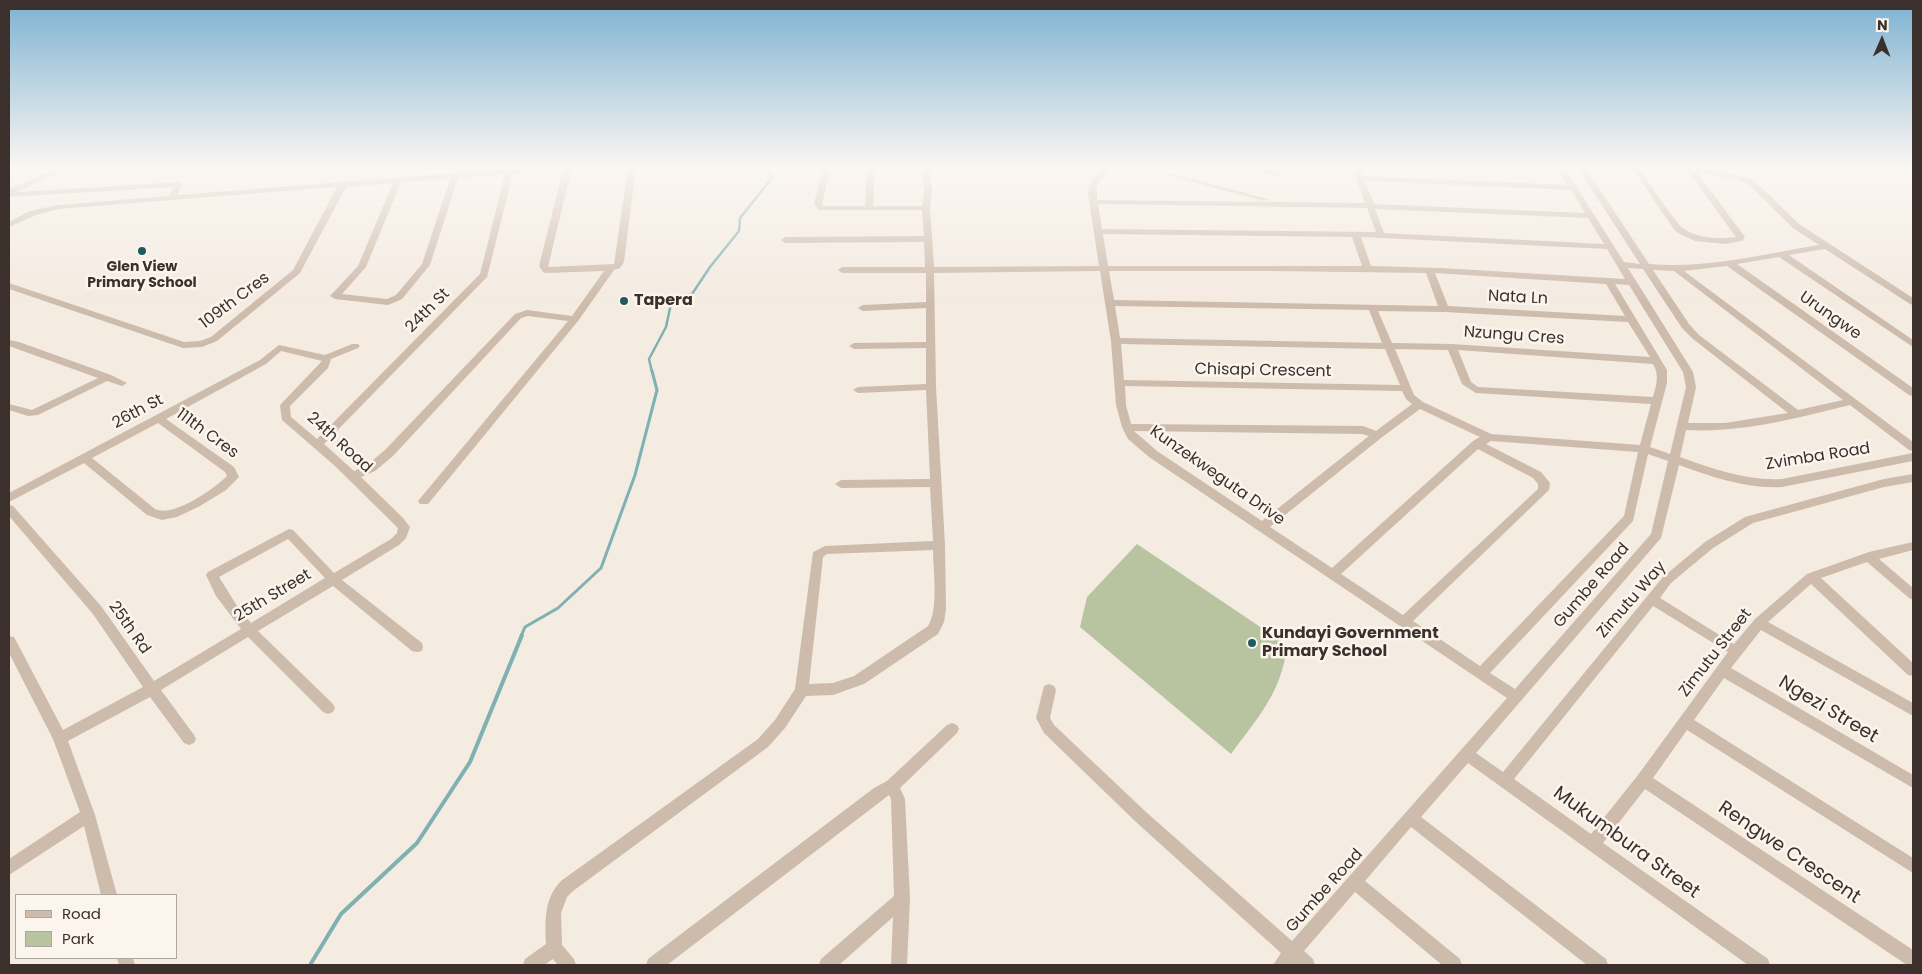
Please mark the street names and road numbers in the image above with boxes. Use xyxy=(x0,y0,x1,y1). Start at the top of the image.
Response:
street label: 109th Cres xyxy=(196,269,274,333)
street label: 24th St xyxy=(402,285,454,337)
street label: Nata Ln xyxy=(1487,287,1549,309)
street label: Urungwe xyxy=(1795,288,1865,344)
street label: Nzungu Cres xyxy=(1463,323,1565,349)
street label: Chisapi Crescent xyxy=(1194,360,1332,382)
street label: 26th St xyxy=(109,391,167,433)
street label: 111th Cres xyxy=(172,405,242,463)
street label: 24th Road xyxy=(302,409,376,477)
street label: Kunzekweguta Drive xyxy=(1146,422,1288,530)
street label: Zvimba Road xyxy=(1764,439,1872,475)
street label: Gumbe Road xyxy=(1550,540,1634,632)
street label: Zimutu Way xyxy=(1594,558,1670,642)
street label: 25th Street xyxy=(231,566,315,626)
street label: 25th Rd xyxy=(104,598,154,658)
street label: Zimutu Street xyxy=(1676,605,1756,701)
street label: Ngezi Street xyxy=(1774,671,1882,749)
street label: Mukumbura Street xyxy=(1548,782,1704,904)
street label: Rengwe Crescent xyxy=(1714,797,1864,909)
street label: Gumbe Road xyxy=(1282,845,1368,937)

